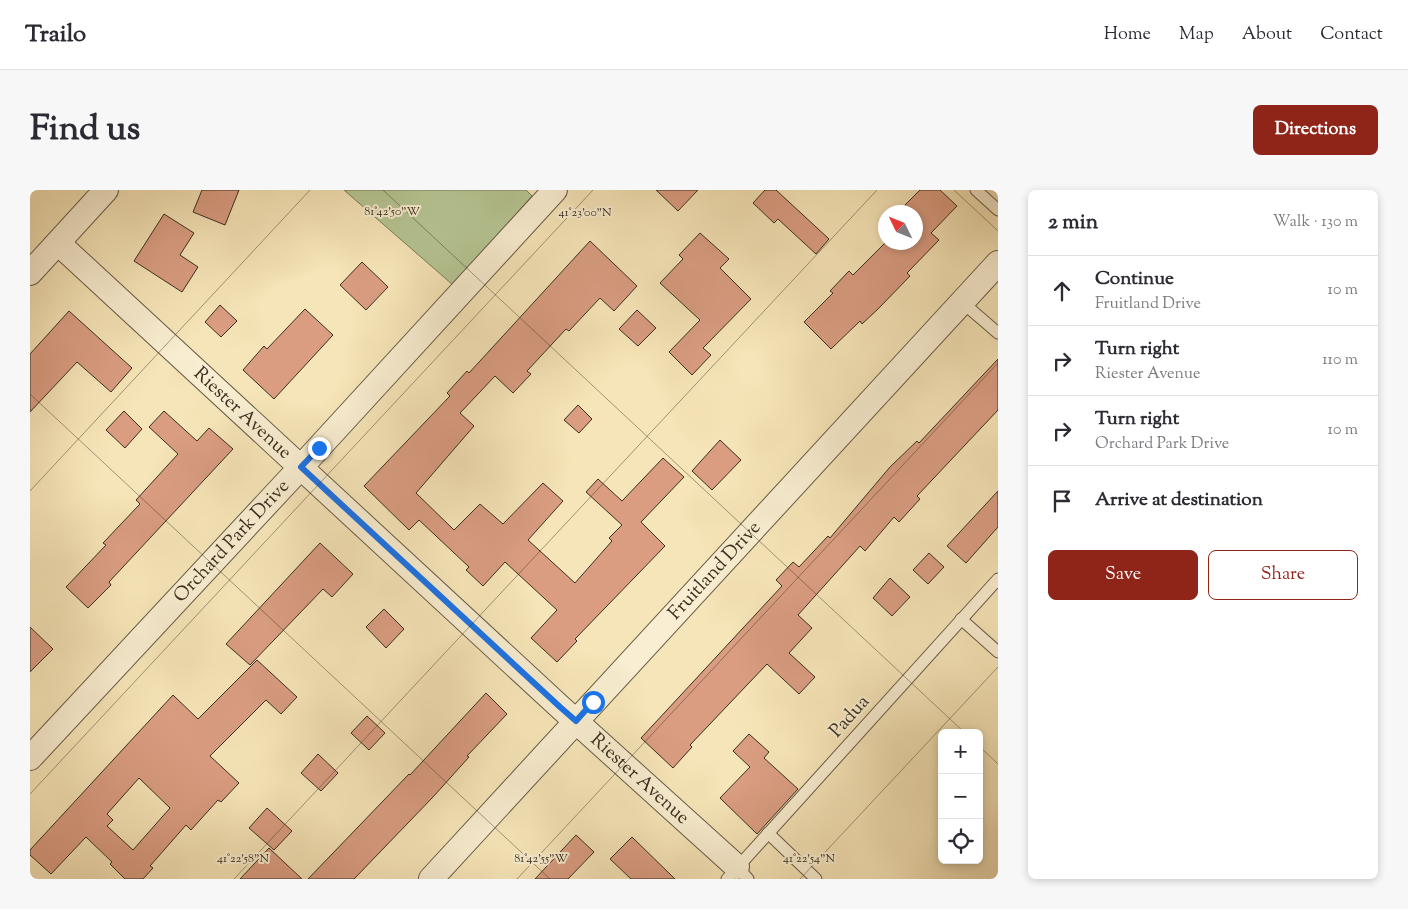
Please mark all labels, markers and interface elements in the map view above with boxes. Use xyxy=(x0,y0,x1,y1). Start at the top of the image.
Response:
text: Trailo xyxy=(25,18,86,52)
text: Home xyxy=(1104,22,1151,48)
text: Map xyxy=(1179,22,1214,48)
text: About xyxy=(1242,22,1292,48)
text: Contact xyxy=(1320,22,1383,48)
text: Find us xyxy=(30,105,140,156)
button: Directions xyxy=(1253,105,1378,155)
text: 81°42'50"W xyxy=(364,203,420,221)
text: 41°23'00"N xyxy=(558,204,612,222)
north arrow xyxy=(878,205,923,250)
text: 2 min xyxy=(1048,208,1098,238)
text: Walk · 130 m xyxy=(1273,211,1358,234)
text: Continue xyxy=(1095,266,1174,293)
icon: ahead xyxy=(1048,277,1076,305)
text: 10 m xyxy=(1328,279,1358,302)
text: Fruitland Drive xyxy=(1095,293,1201,316)
text: Turn right xyxy=(1095,336,1179,363)
icon: right xyxy=(1048,347,1076,375)
text: 110 m xyxy=(1322,349,1358,372)
street label: Riester Avenue xyxy=(187,361,298,466)
text: Riester Avenue xyxy=(1095,363,1201,386)
text: Turn right xyxy=(1095,406,1179,433)
icon: right xyxy=(1048,417,1076,445)
text: 10 m xyxy=(1328,419,1358,442)
text: Orchard Park Drive xyxy=(1095,433,1229,456)
route end xyxy=(308,437,331,460)
street label: Orchard Park Drive xyxy=(167,474,296,609)
icon: arrive xyxy=(1048,487,1076,515)
text: Arrive at destination xyxy=(1095,487,1263,514)
street label: Fruitland Drive xyxy=(662,515,767,626)
button: Save xyxy=(1048,550,1198,600)
button: Share xyxy=(1208,550,1358,600)
street label: Padua xyxy=(824,690,877,744)
route start xyxy=(582,691,605,714)
street label: Riester Avenue xyxy=(584,727,695,831)
map controls xyxy=(938,729,983,864)
button: + xyxy=(938,729,983,774)
button: − xyxy=(938,774,983,819)
button: locate xyxy=(938,819,983,864)
text: 41°22'58"N xyxy=(217,850,269,868)
text: 81°42'55"W xyxy=(514,850,569,868)
text: 41°22'54"N xyxy=(783,850,835,868)

